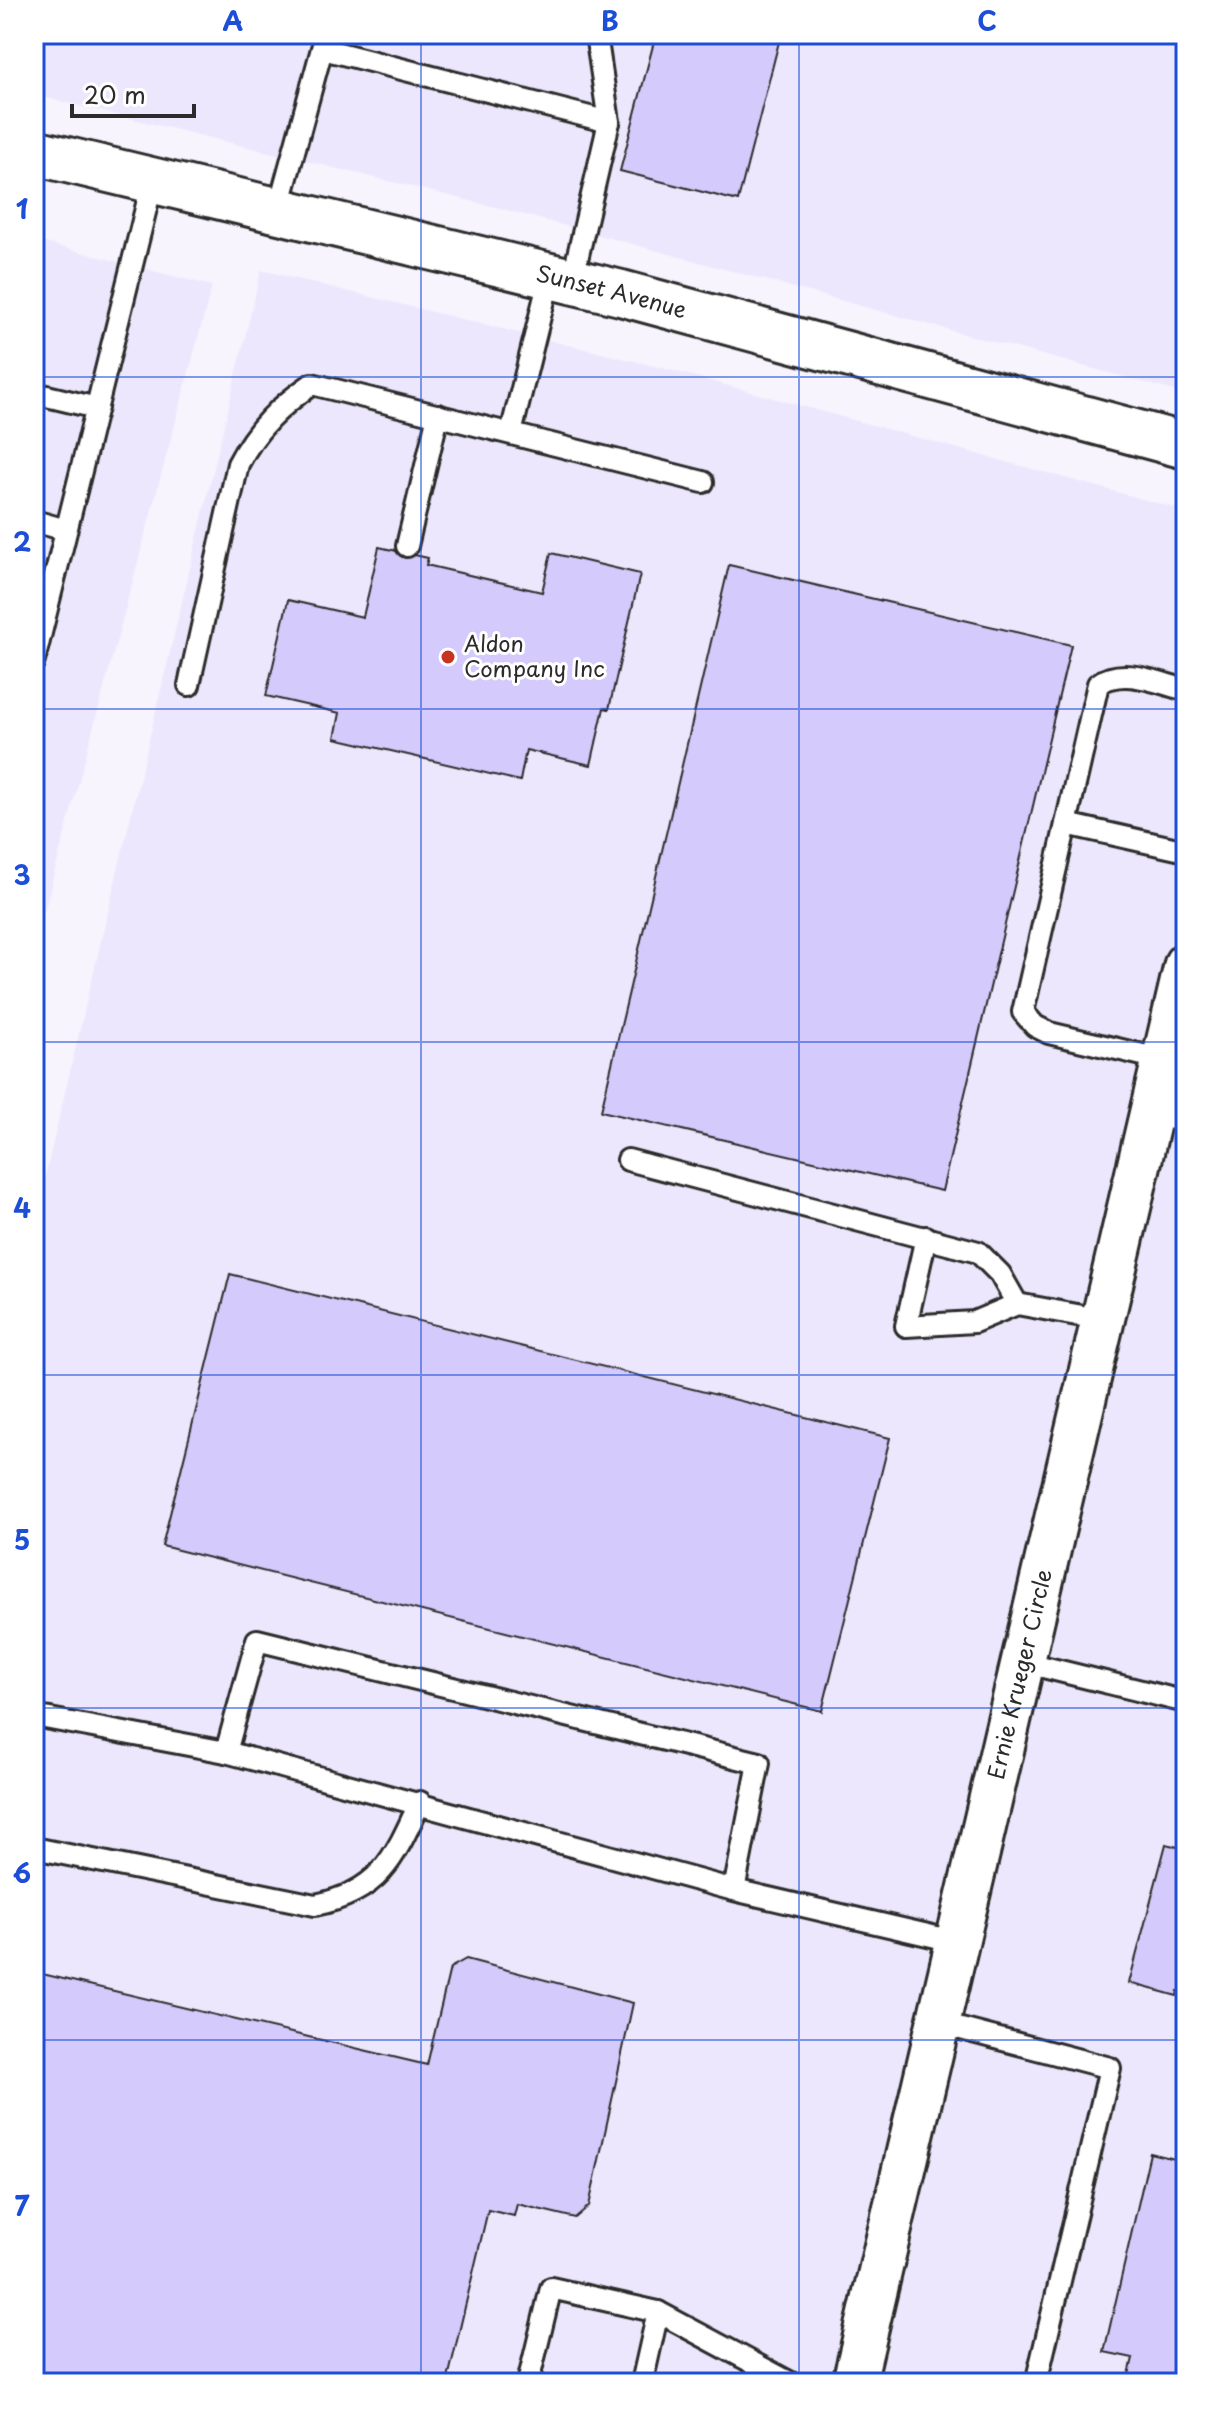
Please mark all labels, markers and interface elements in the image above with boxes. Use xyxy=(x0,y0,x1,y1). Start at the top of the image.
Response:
text: A xyxy=(223,1,243,40)
text: B xyxy=(601,1,619,40)
text: C xyxy=(977,1,997,40)
scale bar xyxy=(72,68,194,118)
text: 20 m xyxy=(84,76,146,112)
text: 1 xyxy=(16,189,28,228)
street label: Sunset Avenue xyxy=(533,255,691,325)
text: 2 xyxy=(13,522,31,561)
place label: Aldon Company Inc xyxy=(464,626,605,684)
marker: Aldon Company Inc xyxy=(439,648,457,666)
text: 3 xyxy=(13,855,31,894)
text: 4 xyxy=(13,1188,31,1227)
text: 5 xyxy=(14,1520,30,1559)
street label: Ernie Krueger Circle xyxy=(978,1565,1059,1782)
text: 6 xyxy=(13,1853,31,1892)
text: 7 xyxy=(15,2186,30,2225)

